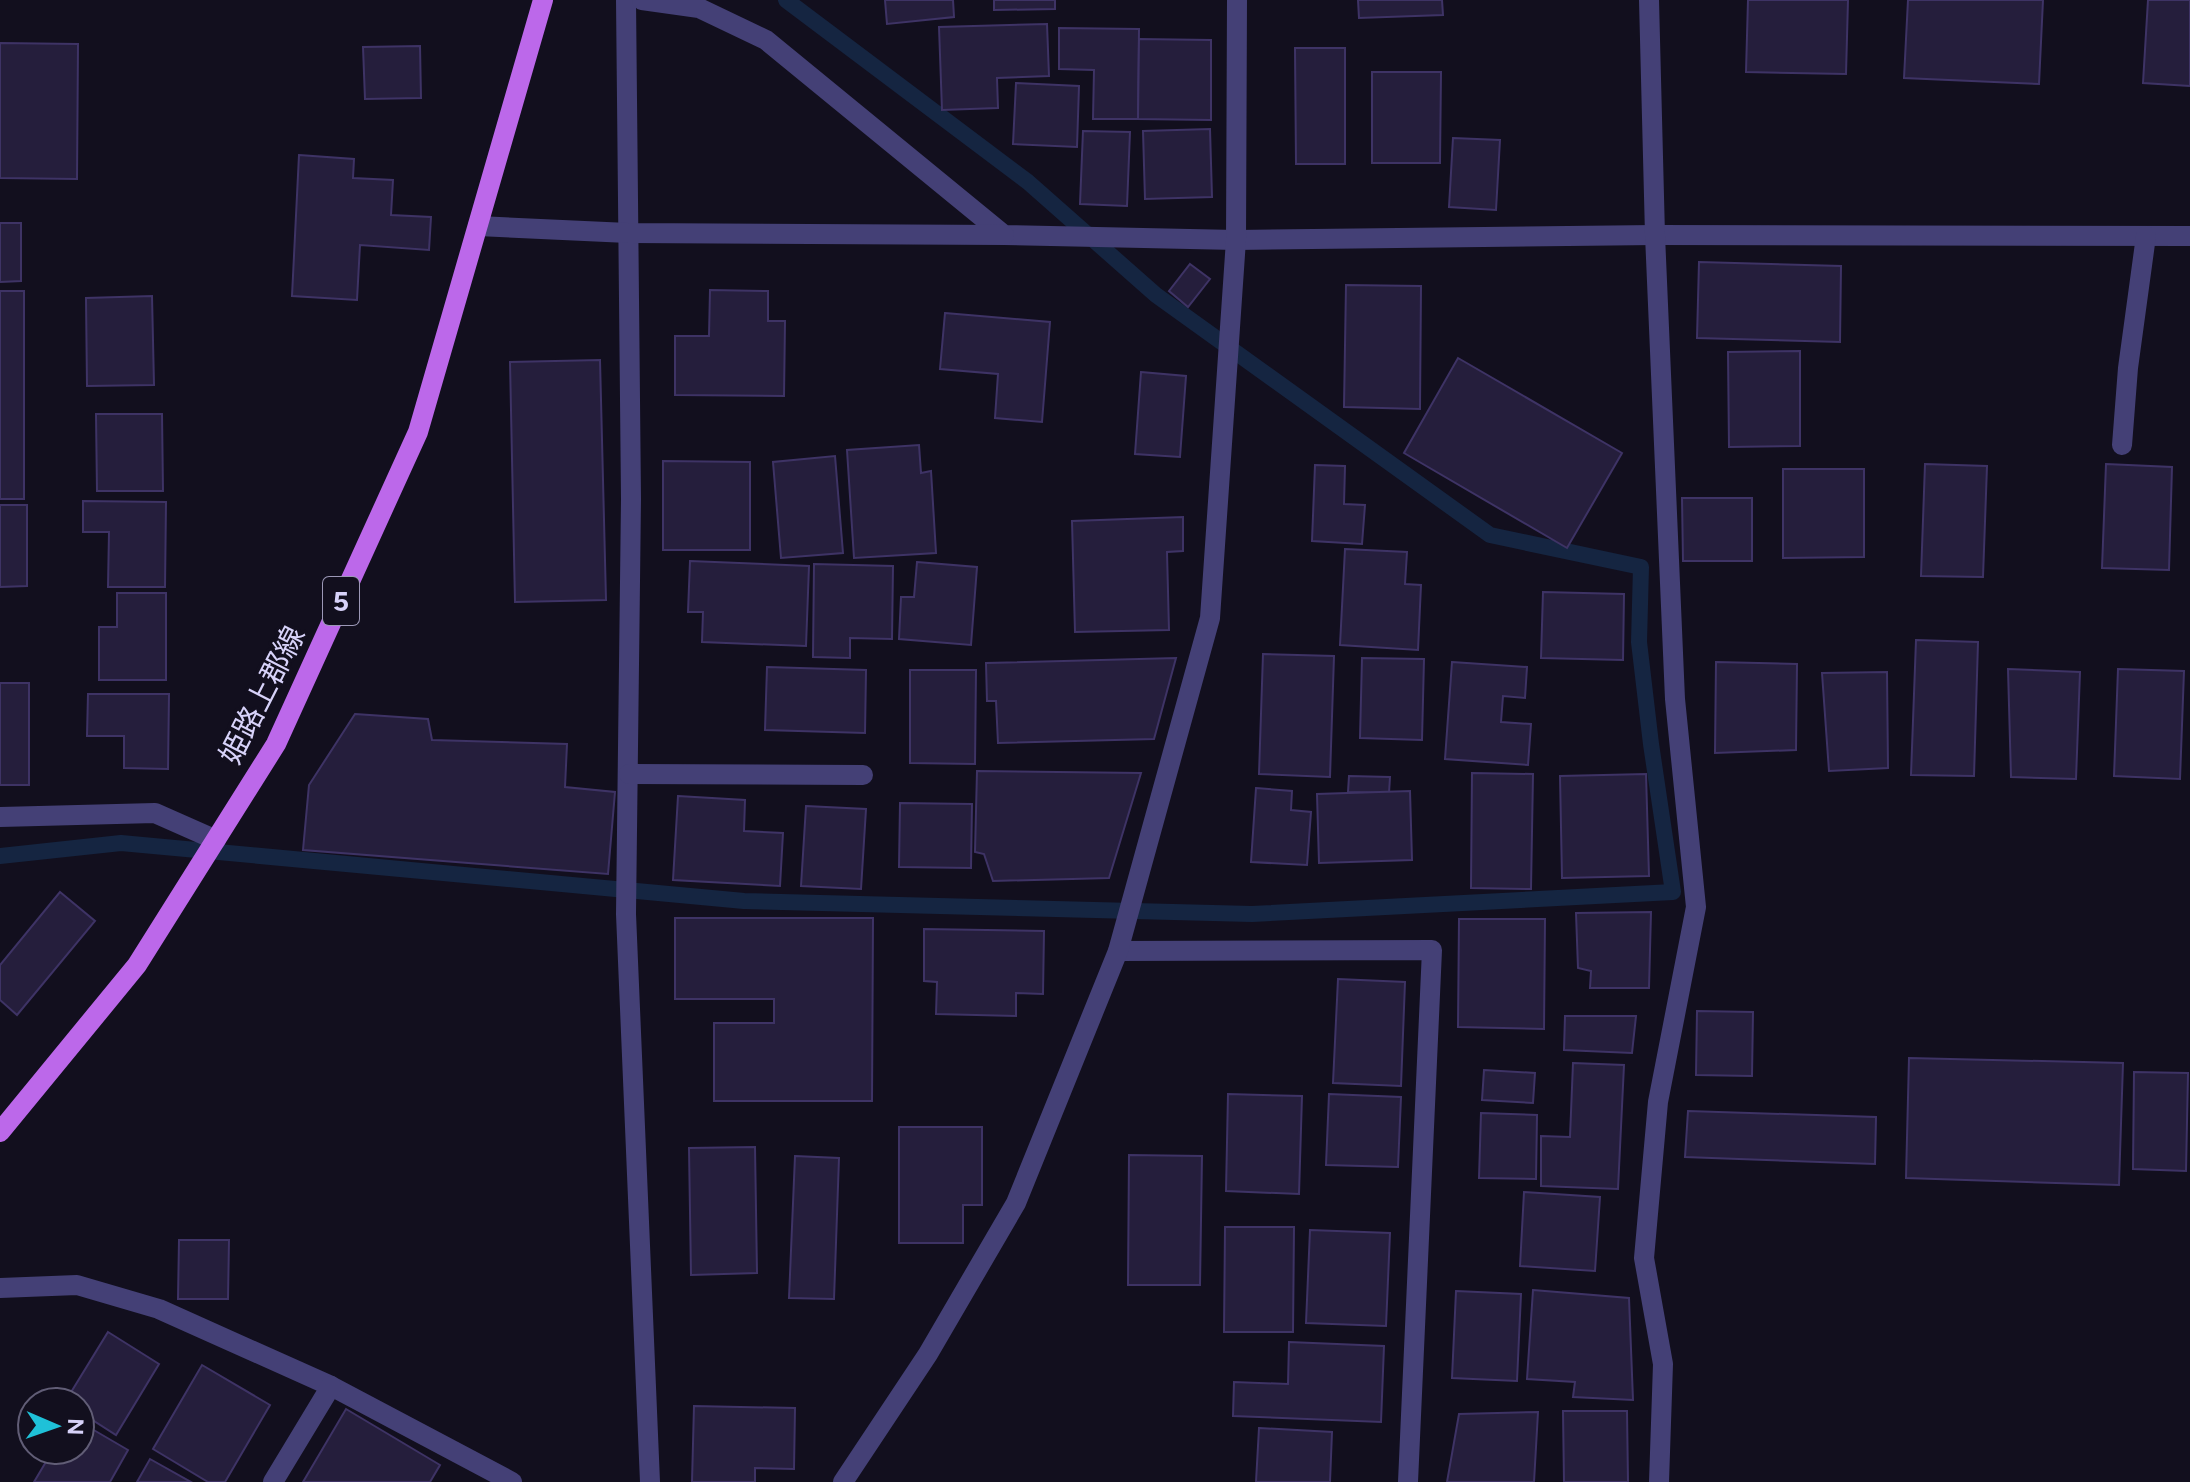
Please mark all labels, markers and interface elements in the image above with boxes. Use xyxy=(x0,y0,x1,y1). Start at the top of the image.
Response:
road number: 5 xyxy=(323,577,359,625)
street label: 姫路上郡線 xyxy=(211,620,313,770)
north arrow xyxy=(16,1386,96,1466)
text: N xyxy=(62,1418,89,1436)

